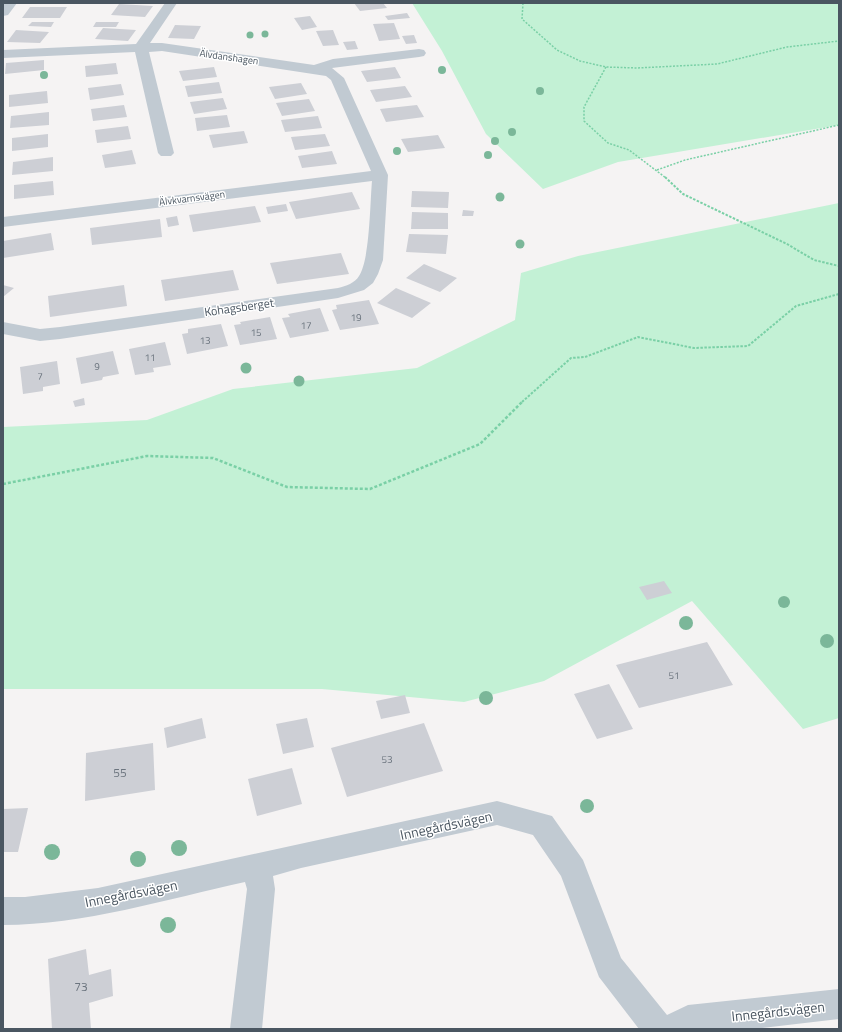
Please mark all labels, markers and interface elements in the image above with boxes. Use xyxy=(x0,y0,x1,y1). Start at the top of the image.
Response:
street label: Älvdanshagen xyxy=(199,45,259,69)
street label: Älvkvarnsvägen xyxy=(158,187,226,209)
street label: Kohagsberget xyxy=(203,293,276,321)
house number: 19 xyxy=(350,310,362,325)
house number: 17 xyxy=(300,318,312,333)
house number: 15 xyxy=(250,325,262,340)
house number: 13 xyxy=(199,333,211,348)
house number: 11 xyxy=(144,350,156,365)
house number: 9 xyxy=(94,359,100,374)
house number: 7 xyxy=(37,369,43,384)
house number: 51 xyxy=(668,668,680,683)
house number: 53 xyxy=(381,752,393,767)
house number: 55 xyxy=(113,763,127,782)
street label: Innegårdsvägen xyxy=(398,805,494,845)
street label: Innegårdsvägen xyxy=(83,874,179,912)
house number: 73 xyxy=(74,977,88,996)
street label: Innegårdsvägen xyxy=(730,996,826,1026)

